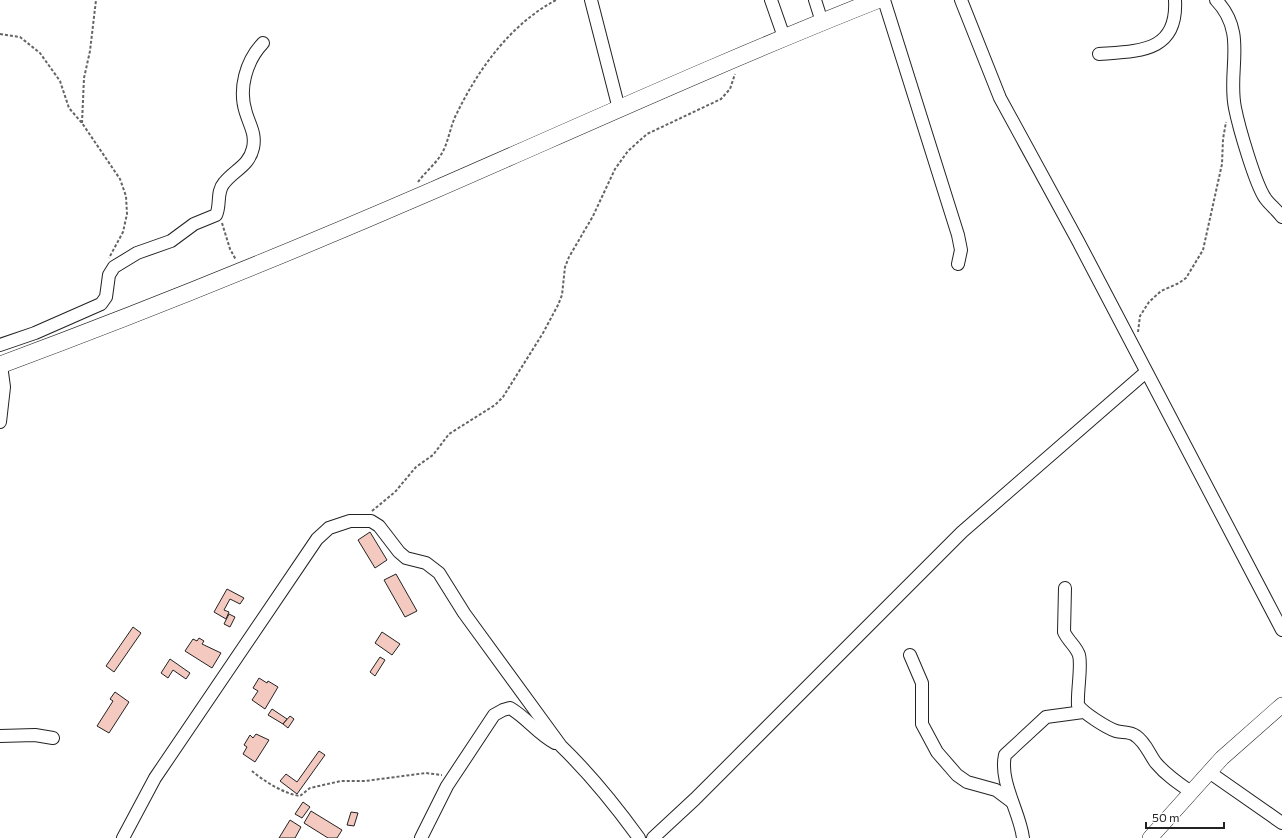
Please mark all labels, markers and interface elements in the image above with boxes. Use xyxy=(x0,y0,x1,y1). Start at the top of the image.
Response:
scale bar xyxy=(1146,804,1224,830)
text: 50 m xyxy=(1152,810,1180,824)

